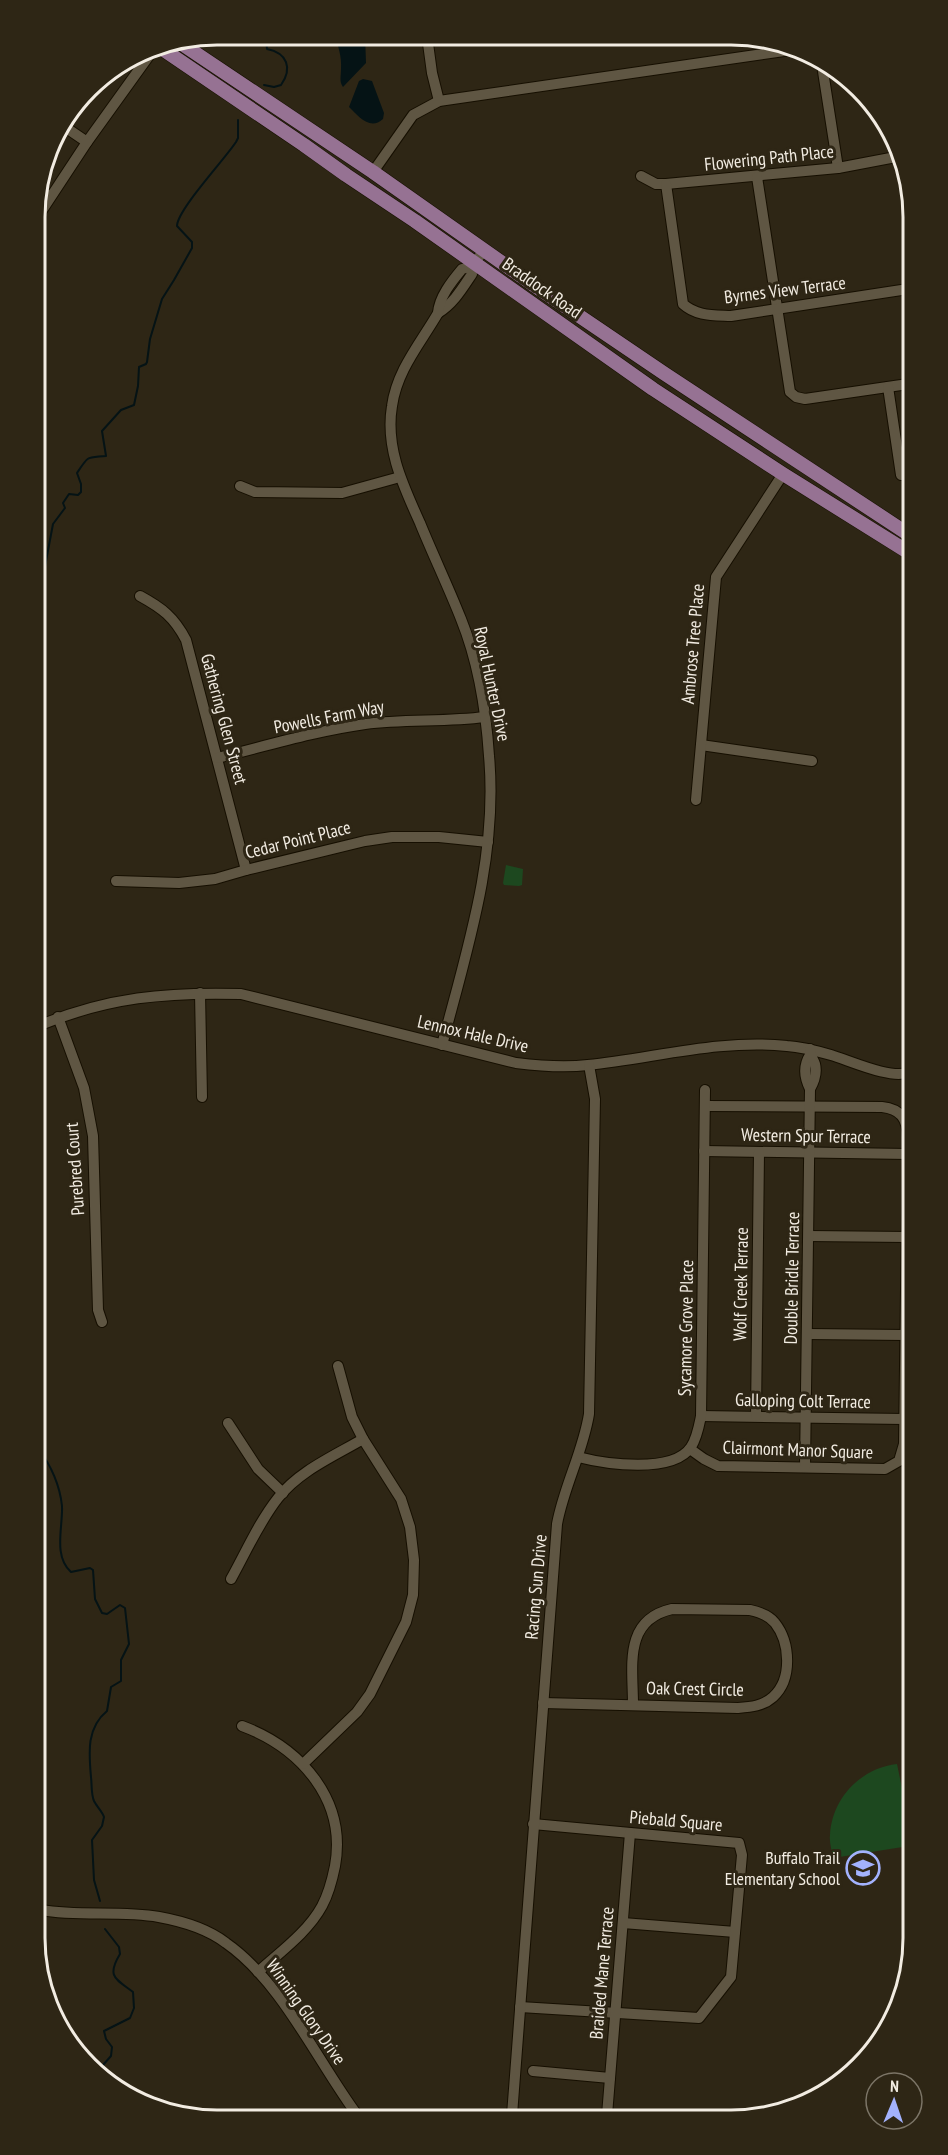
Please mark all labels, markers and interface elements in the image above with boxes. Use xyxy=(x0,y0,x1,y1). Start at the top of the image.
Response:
street label: Flowering Path Place xyxy=(703,139,835,176)
street label: Braddock Road xyxy=(498,252,586,323)
street label: Byrnes View Terrace xyxy=(723,271,847,308)
street label: Ambrose Tree Place xyxy=(676,583,709,705)
street label: Royal Hunter Drive xyxy=(469,624,516,743)
street label: Gathering Glen Street xyxy=(196,651,253,787)
street label: Powells Farm Way xyxy=(272,695,386,738)
street label: Cedar Point Place xyxy=(243,815,353,864)
street label: Lennox Hale Drive xyxy=(415,1010,531,1057)
street label: Purebred Court xyxy=(60,1122,89,1216)
street label: Western Spur Terrace xyxy=(741,1123,871,1148)
street label: Double Bridle Terrace xyxy=(779,1211,804,1344)
street label: Wolf Creek Terrace xyxy=(728,1227,753,1341)
street label: Sycamore Grove Place xyxy=(673,1260,698,1396)
street label: Galloping Colt Terrace xyxy=(735,1388,871,1413)
street label: Clairmont Manor Square xyxy=(722,1435,874,1464)
street label: Racing Sun Drive xyxy=(519,1533,552,1641)
street label: Oak Crest Circle xyxy=(646,1676,744,1701)
street label: Piebald Square xyxy=(629,1805,723,1836)
place label: Buffalo Trail Elementary School xyxy=(725,1846,841,1890)
school or university icon: Buffalo Trail Elementary School xyxy=(845,1850,881,1886)
street label: Braided Mane Terrace xyxy=(584,1906,619,2040)
street label: Winning Glory Drive xyxy=(262,1954,351,2069)
north arrow xyxy=(864,2071,924,2131)
text: N xyxy=(890,2076,899,2096)

